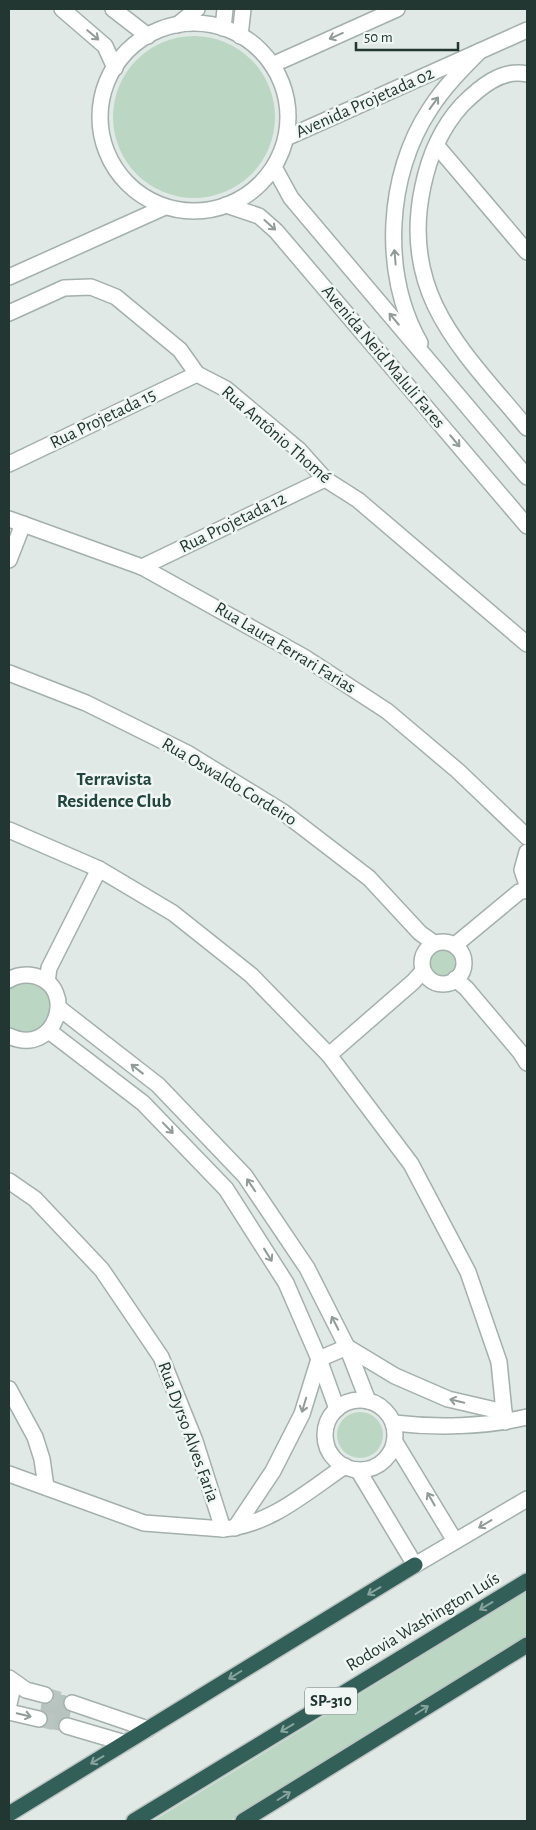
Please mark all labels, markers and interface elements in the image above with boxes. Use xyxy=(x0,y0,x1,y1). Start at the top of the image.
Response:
scale bar xyxy=(356,20,458,52)
one-way arrow xyxy=(86,29,99,41)
text: 50 m xyxy=(364,30,393,45)
one-way arrow xyxy=(329,31,344,41)
street label: Avenida Projetada 02 xyxy=(293,64,437,142)
one-way arrow xyxy=(429,96,439,110)
one-way arrow xyxy=(263,220,276,231)
one-way arrow xyxy=(390,250,400,266)
street label: Avenida Neid Maluli Fares xyxy=(318,282,448,432)
one-way arrow xyxy=(388,313,400,326)
street label: Rua Antônio Thomé xyxy=(218,383,334,487)
street label: Rua Projetada 15 xyxy=(47,386,159,452)
one-way arrow xyxy=(450,435,461,448)
street label: Rua Projetada 12 xyxy=(177,489,289,557)
street label: Rua Laura Ferrari Farias xyxy=(212,599,358,697)
street label: Rua Oswaldo Cordeiro xyxy=(158,735,300,829)
district label: Terravista Residence Club xyxy=(57,770,171,811)
one-way arrow xyxy=(131,1064,144,1075)
one-way arrow xyxy=(162,1122,174,1135)
one-way arrow xyxy=(246,1178,256,1192)
one-way arrow xyxy=(263,1248,273,1262)
one-way arrow xyxy=(330,1316,340,1331)
street label: Rua Dyrso Alves Faria xyxy=(154,1360,222,1504)
one-way arrow xyxy=(449,1396,465,1405)
one-way arrow xyxy=(299,1397,309,1413)
one-way arrow xyxy=(425,1493,435,1507)
one-way arrow xyxy=(479,1519,493,1529)
street label: Rodovia Washington Luís xyxy=(343,1569,503,1675)
one-way arrow xyxy=(367,1586,381,1596)
one-way arrow xyxy=(479,1602,493,1612)
one-way arrow xyxy=(228,1670,242,1681)
road number: SP-310 xyxy=(305,1688,357,1714)
one-way arrow xyxy=(415,1704,429,1714)
one-way arrow xyxy=(15,1711,31,1720)
one-way arrow xyxy=(281,1723,295,1733)
one-way arrow xyxy=(90,1756,104,1766)
one-way arrow xyxy=(277,1790,291,1800)

